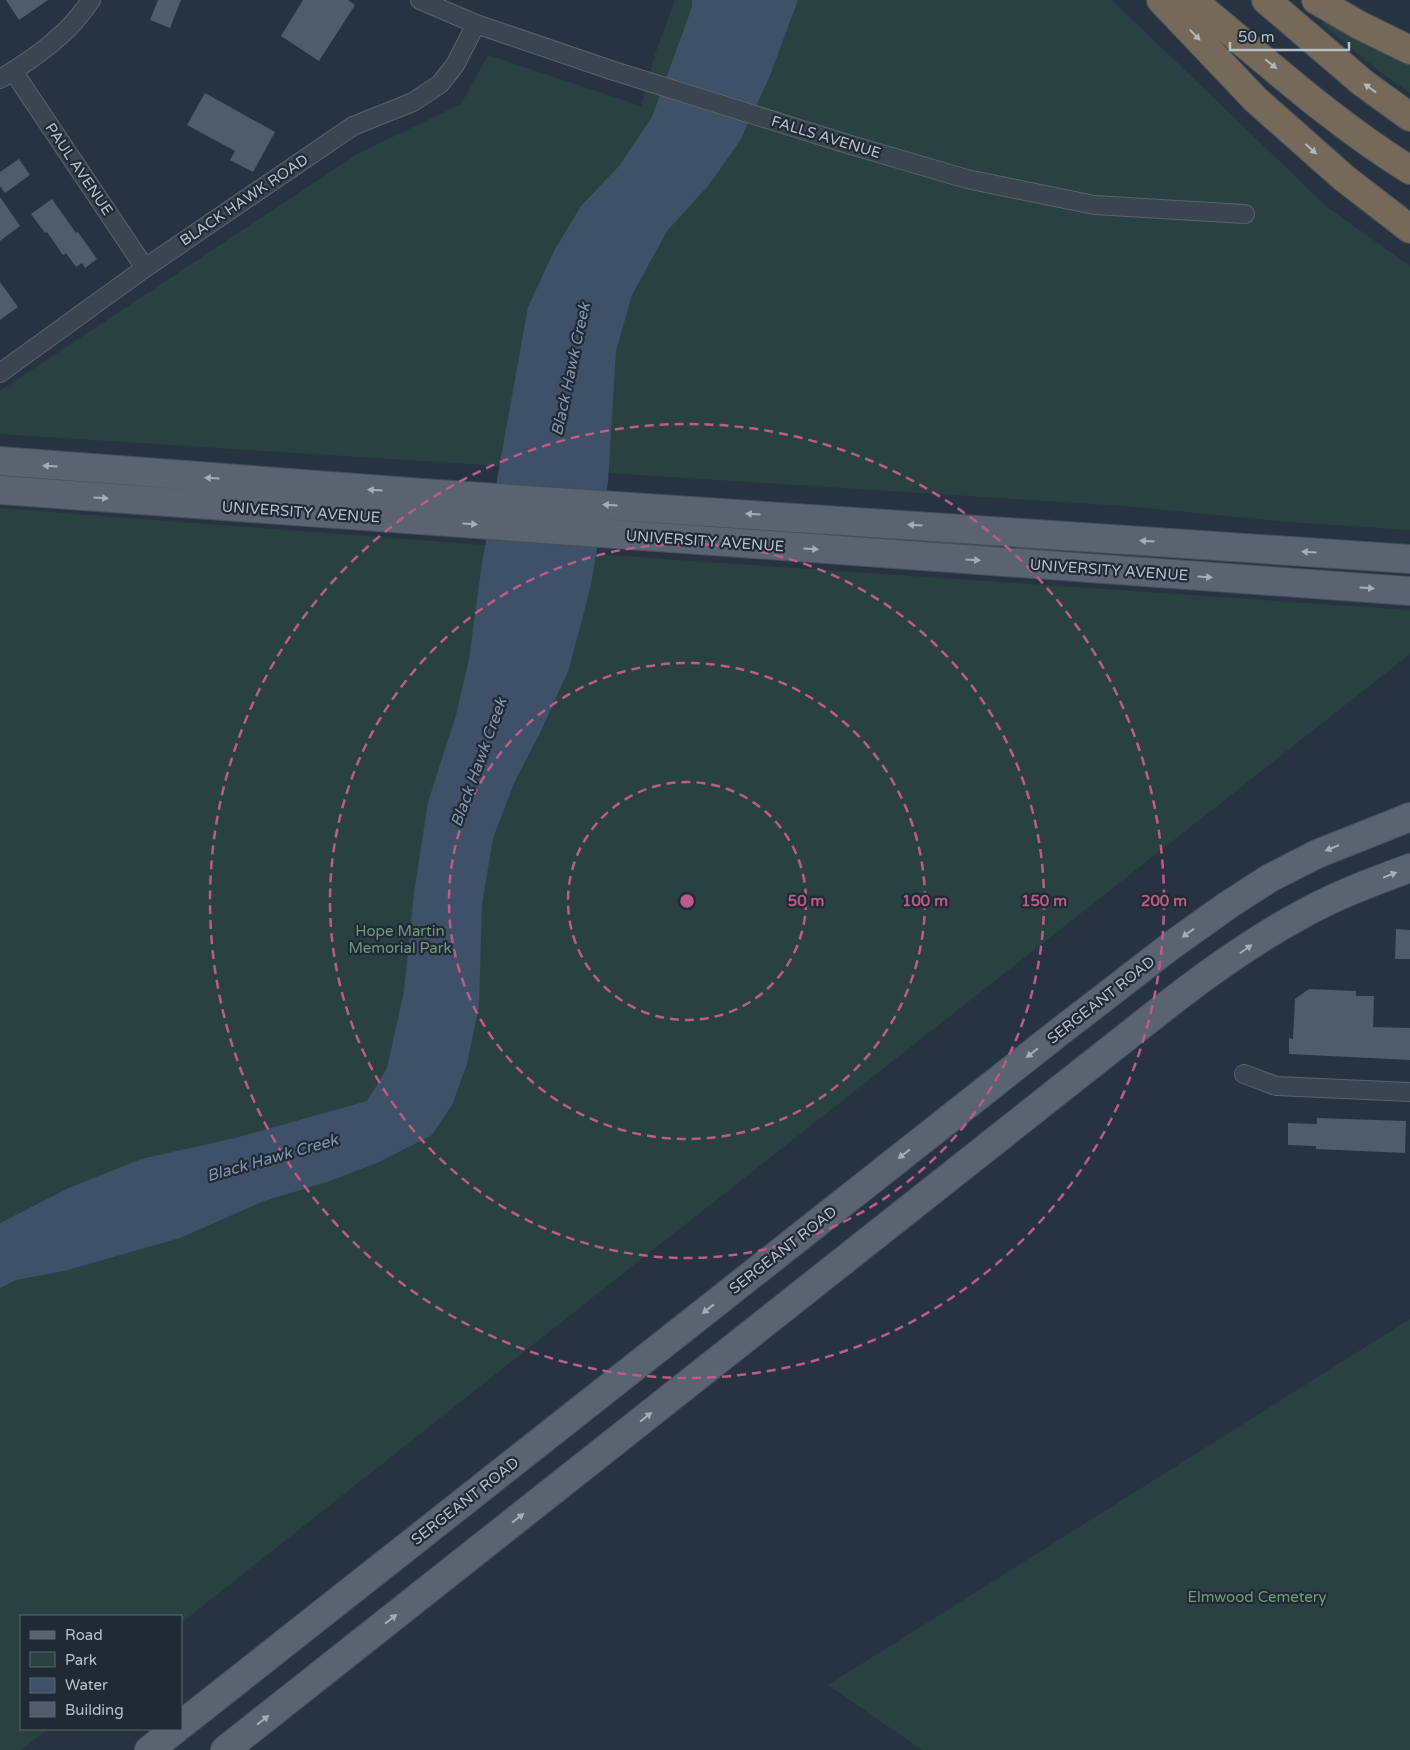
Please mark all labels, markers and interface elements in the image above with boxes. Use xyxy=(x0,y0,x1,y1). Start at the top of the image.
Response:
scale bar xyxy=(1230,20,1349,52)
text: 50 m xyxy=(1238,28,1275,46)
one-way arrow xyxy=(1189,29,1201,41)
one-way arrow xyxy=(1264,59,1277,70)
one-way arrow xyxy=(1364,83,1377,93)
street label: FALLS AVENUE xyxy=(769,112,883,162)
street label: PAUL AVENUE xyxy=(41,119,117,219)
one-way arrow xyxy=(1304,143,1317,154)
street label: BLACK HAWK ROAD xyxy=(176,150,312,250)
water label: Black Hawk Creek xyxy=(547,300,595,438)
one-way arrow xyxy=(42,461,58,469)
one-way arrow xyxy=(204,473,220,481)
one-way arrow xyxy=(366,485,382,493)
one-way arrow xyxy=(93,495,109,503)
street label: UNIVERSITY AVENUE xyxy=(221,497,381,527)
one-way arrow xyxy=(602,500,618,508)
one-way arrow xyxy=(745,510,761,518)
one-way arrow xyxy=(462,521,478,529)
one-way arrow xyxy=(907,521,923,529)
street label: UNIVERSITY AVENUE xyxy=(625,526,785,556)
one-way arrow xyxy=(1139,537,1155,545)
one-way arrow xyxy=(804,545,820,553)
one-way arrow xyxy=(1301,548,1317,556)
street label: UNIVERSITY AVENUE xyxy=(1029,555,1189,585)
one-way arrow xyxy=(966,557,982,565)
one-way arrow xyxy=(1198,573,1214,581)
one-way arrow xyxy=(1360,584,1376,592)
water label: Black Hawk Creek xyxy=(446,694,512,829)
one-way arrow xyxy=(1324,844,1339,852)
one-way arrow xyxy=(1383,871,1398,879)
centre of rings xyxy=(678,892,696,910)
text: 50 m xyxy=(788,892,824,910)
text: 100 m xyxy=(902,892,948,910)
text: 150 m xyxy=(1021,892,1067,910)
text: 200 m xyxy=(1141,892,1187,910)
park label: Hope Martin Memorial Park xyxy=(348,922,452,957)
one-way arrow xyxy=(1181,928,1195,938)
one-way arrow xyxy=(1239,944,1252,954)
street label: SERGEANT ROAD xyxy=(1044,952,1158,1048)
one-way arrow xyxy=(1026,1048,1039,1059)
water label: Black Hawk Creek xyxy=(204,1129,341,1186)
one-way arrow xyxy=(898,1149,911,1160)
street label: SERGEANT ROAD xyxy=(726,1202,840,1298)
one-way arrow xyxy=(701,1304,715,1314)
one-way arrow xyxy=(639,1412,652,1423)
street label: SERGEANT ROAD xyxy=(408,1453,522,1549)
one-way arrow xyxy=(511,1513,524,1524)
park label: Elmwood Cemetery xyxy=(1187,1588,1327,1606)
one-way arrow xyxy=(384,1614,398,1624)
legend xyxy=(20,1615,182,1730)
text: Road xyxy=(65,1626,103,1644)
text: Park xyxy=(65,1651,97,1669)
text: Water xyxy=(65,1676,108,1694)
text: Building xyxy=(65,1701,124,1719)
one-way arrow xyxy=(256,1714,269,1725)

